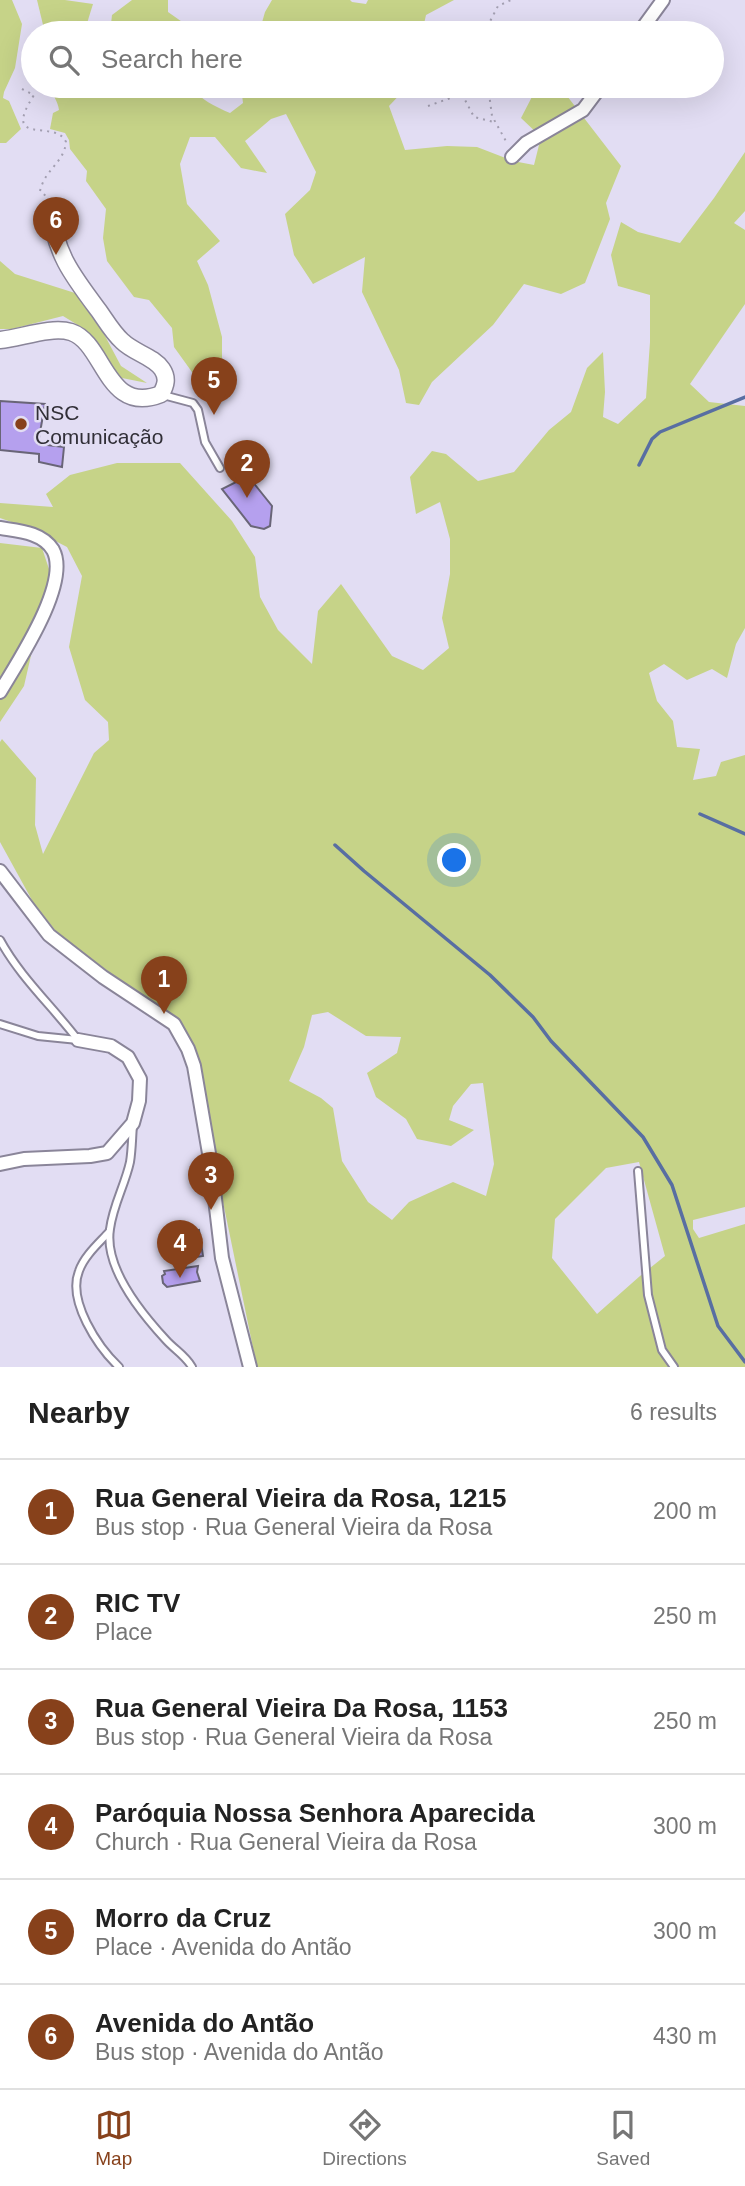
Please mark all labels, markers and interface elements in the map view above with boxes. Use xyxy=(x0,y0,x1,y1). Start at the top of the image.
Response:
search box xyxy=(21,21,724,98)
icon: search xyxy=(45,41,83,79)
text: Search here xyxy=(101,44,243,74)
pin: 6 xyxy=(33,197,79,255)
pin: 5 xyxy=(191,357,237,415)
place label: NSC Comunicação xyxy=(35,401,163,448)
marker: NSC Comunicação xyxy=(13,416,29,432)
pin: 2 xyxy=(224,440,270,498)
your location xyxy=(437,843,471,877)
pin: 1 xyxy=(141,956,187,1014)
pin: 3 xyxy=(188,1152,234,1210)
pin: 4 xyxy=(157,1220,203,1278)
text: Nearby xyxy=(28,1396,130,1429)
text: 6 results xyxy=(630,1399,717,1425)
text: Rua General Vieira da Rosa, 1215 xyxy=(95,1483,506,1513)
text: 1 xyxy=(45,1498,57,1524)
text: 200 m xyxy=(653,1498,717,1524)
text: Bus stop · Rua General Vieira da Rosa xyxy=(95,1514,492,1540)
text: RIC TV xyxy=(95,1588,180,1618)
text: 2 xyxy=(45,1603,57,1629)
text: 250 m xyxy=(653,1603,717,1629)
text: Place xyxy=(95,1619,153,1645)
text: Rua General Vieira Da Rosa, 1153 xyxy=(95,1693,508,1723)
text: 3 xyxy=(45,1708,57,1734)
text: 250 m xyxy=(653,1708,717,1734)
text: Bus stop · Rua General Vieira da Rosa xyxy=(95,1724,492,1750)
text: Paróquia Nossa Senhora Aparecida xyxy=(95,1798,535,1828)
text: 4 xyxy=(45,1813,57,1839)
text: 300 m xyxy=(653,1813,717,1839)
text: Church · Rua General Vieira da Rosa xyxy=(95,1829,477,1855)
text: Morro da Cruz xyxy=(95,1903,271,1933)
text: 5 xyxy=(45,1918,57,1944)
text: 300 m xyxy=(653,1918,717,1944)
text: Place · Avenida do Antão xyxy=(95,1934,352,1960)
text: Avenida do Antão xyxy=(95,2008,314,2038)
text: 6 xyxy=(45,2023,57,2049)
text: 430 m xyxy=(653,2023,717,2049)
text: Bus stop · Avenida do Antão xyxy=(95,2039,384,2065)
tab: Map xyxy=(95,2106,133,2170)
tab: Directions xyxy=(322,2106,407,2170)
tab: Saved xyxy=(596,2106,650,2170)

